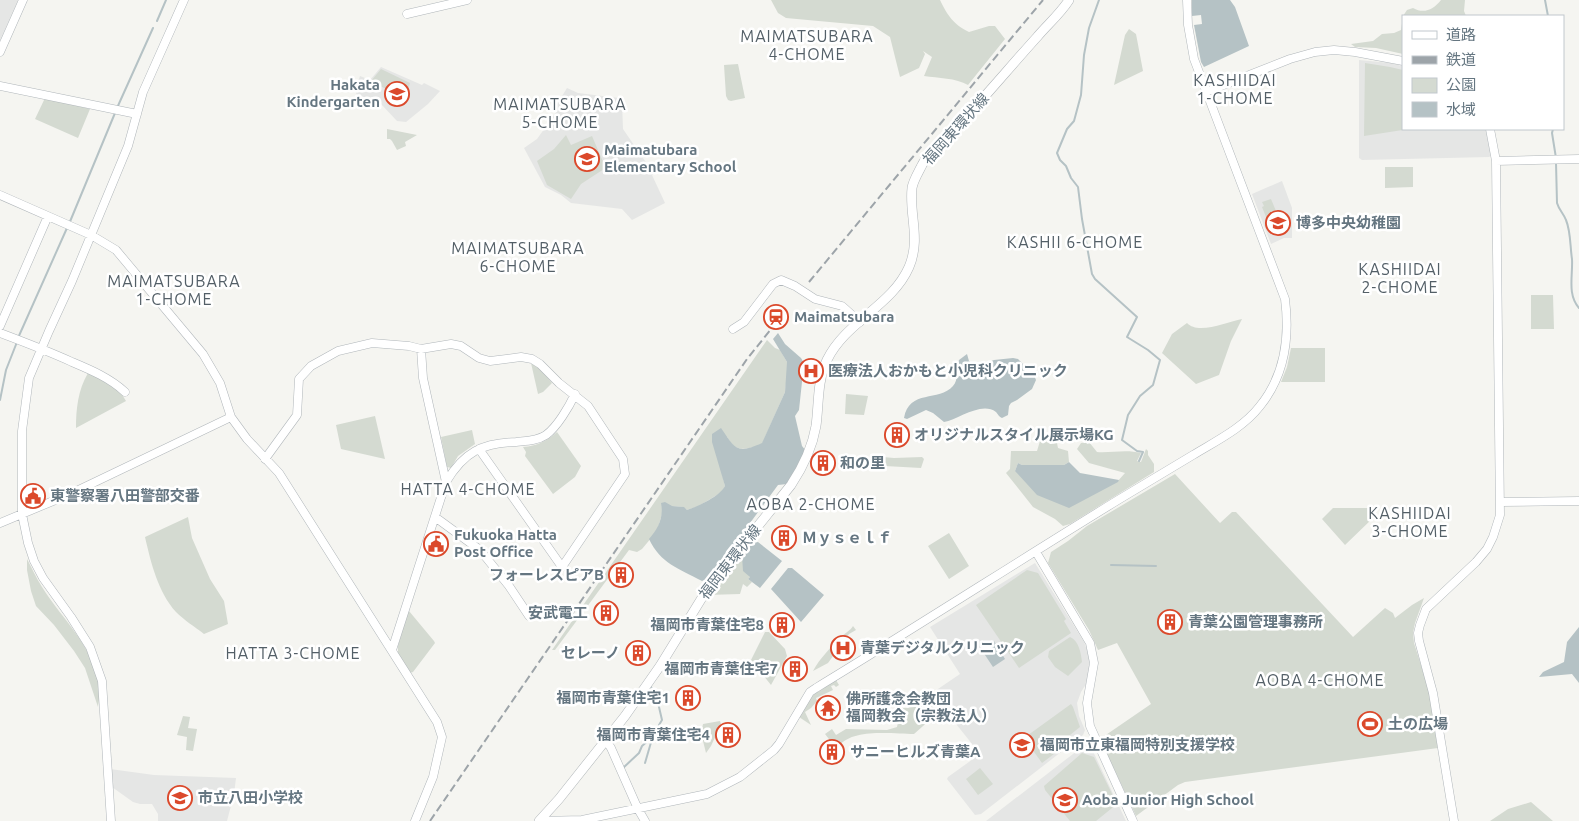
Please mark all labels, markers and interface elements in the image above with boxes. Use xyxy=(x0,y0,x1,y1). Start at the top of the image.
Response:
legend xyxy=(1402,15,1564,130)
text: 道路 xyxy=(1446,26,1476,43)
district label: MAIMATSUBARA 4-CHOME xyxy=(740,27,874,63)
text: 鉄道 xyxy=(1446,51,1476,68)
district label: KASHIIDAI 1-CHOME xyxy=(1193,71,1277,107)
place label: Hakata Kindergarten xyxy=(286,76,380,110)
text: 公園 xyxy=(1446,76,1476,93)
school or university icon: Hakata Kindergarten xyxy=(384,81,410,107)
street label: 福岡東環状線 xyxy=(919,90,992,168)
district label: MAIMATSUBARA 5-CHOME xyxy=(493,95,627,131)
text: 水域 xyxy=(1446,101,1476,118)
place label: Maimatubara Elementary School xyxy=(604,141,737,175)
school or university icon: Maimatubara Elementary School xyxy=(574,146,600,172)
school or university icon: 博多中央幼稚園 xyxy=(1265,210,1291,236)
place label: 博多中央幼稚園 xyxy=(1296,214,1401,231)
district label: KASHII 6-CHOME xyxy=(1007,233,1143,251)
district label: MAIMATSUBARA 6-CHOME xyxy=(451,239,585,275)
district label: KASHIIDAI 2-CHOME xyxy=(1358,260,1442,296)
district label: MAIMATSUBARA 1-CHOME xyxy=(107,272,241,308)
station icon: Maimatsubara xyxy=(763,304,789,330)
place label: Maimatsubara xyxy=(794,308,894,325)
hospital icon: 医療法人おかもと小児科クリニック xyxy=(798,358,824,384)
place label: 医療法人おかもと小児科クリニック xyxy=(828,362,1068,379)
building icon: オリジナルスタイル展示場KG xyxy=(884,422,910,448)
place label: オリジナルスタイル展示場KG xyxy=(914,426,1114,443)
building icon: 和の里 xyxy=(810,450,836,476)
place label: 和の里 xyxy=(840,454,885,471)
district label: HATTA 4-CHOME xyxy=(401,480,535,498)
public building icon: 東警察署八田警部交番 xyxy=(20,483,46,509)
place label: 東警察署八田警部交番 xyxy=(50,487,200,504)
district label: AOBA 2-CHOME xyxy=(747,495,875,513)
district label: KASHIIDAI 3-CHOME xyxy=(1368,504,1452,540)
street label: 福岡東環状線 xyxy=(695,521,764,602)
building icon: Ｍｙｓｅｌｆ xyxy=(771,525,797,551)
place label: Fukuoka Hatta Post Office xyxy=(454,526,557,560)
place label: Ｍｙｓｅｌｆ xyxy=(802,529,892,547)
public building icon: Fukuoka Hatta Post Office xyxy=(423,531,449,557)
building icon: フォーレスピアB xyxy=(608,562,634,588)
place label: フォーレスピアB xyxy=(489,566,604,583)
building icon: 安武電工 xyxy=(593,600,619,626)
place label: 安武電工 xyxy=(528,604,588,621)
building icon: 青葉公園管理事務所 xyxy=(1157,609,1183,635)
building icon: 福岡市青葉住宅8 xyxy=(769,612,795,638)
place label: 青葉公園管理事務所 xyxy=(1188,613,1323,630)
place label: 福岡市青葉住宅8 xyxy=(650,616,764,633)
hospital icon: 青葉デジタルクリニック xyxy=(830,635,856,661)
place label: 青葉デジタルクリニック xyxy=(860,639,1025,656)
building icon: セレーノ xyxy=(625,640,651,666)
district label: HATTA 3-CHOME xyxy=(226,644,360,662)
place label: セレーノ xyxy=(561,644,620,661)
building icon: 福岡市青葉住宅7 xyxy=(782,656,808,682)
place label: 福岡市青葉住宅7 xyxy=(664,660,778,677)
district label: AOBA 4-CHOME xyxy=(1256,671,1384,689)
building icon: 福岡市青葉住宅1 xyxy=(675,685,701,711)
place label: 福岡市青葉住宅1 xyxy=(556,689,670,706)
place label: 佛所護念会教団 福岡教会（宗教法人） xyxy=(845,690,996,724)
temple icon: 佛所護念会教団 福岡教会（宗教法人） xyxy=(815,695,841,721)
sports icon: 土の広場 xyxy=(1357,711,1383,737)
place label: 土の広場 xyxy=(1388,715,1448,732)
building icon: 福岡市青葉住宅4 xyxy=(715,722,741,748)
place label: 福岡市青葉住宅4 xyxy=(596,726,710,743)
school or university icon: 福岡市立東福岡特別支援学校 xyxy=(1009,732,1035,758)
place label: 福岡市立東福岡特別支援学校 xyxy=(1039,736,1235,753)
building icon: サニーヒルズ青葉A xyxy=(819,739,845,765)
place label: サニーヒルズ青葉A xyxy=(850,743,981,760)
school or university icon: 市立八田小学校 xyxy=(167,785,193,811)
school or university icon: Aoba Junior High School xyxy=(1052,787,1078,813)
place label: 市立八田小学校 xyxy=(198,789,303,806)
place label: Aoba Junior High School xyxy=(1082,791,1254,808)

